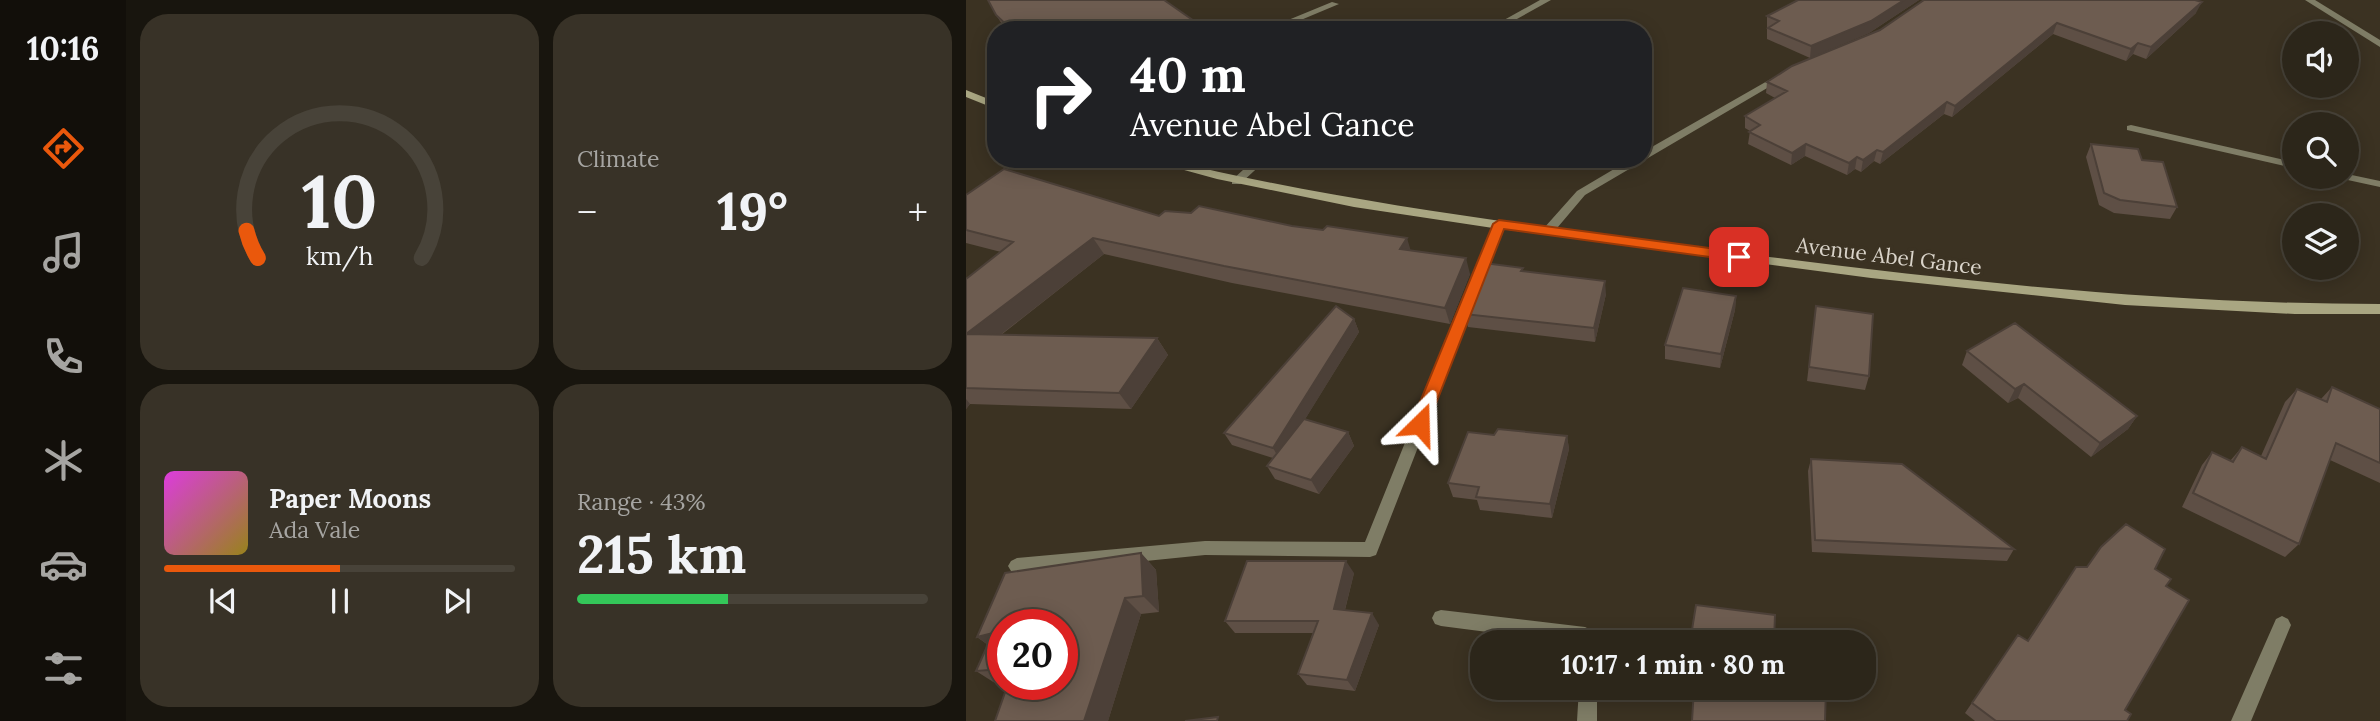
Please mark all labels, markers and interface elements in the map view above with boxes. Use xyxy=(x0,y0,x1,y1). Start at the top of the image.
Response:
map controls xyxy=(2282,21,2359,280)
button: sound xyxy=(2282,21,2359,98)
text: 10:16 xyxy=(27,28,99,69)
text: 40 m xyxy=(1130,43,1246,105)
icon: right xyxy=(1015,49,1106,140)
text: Avenue Abel Gance xyxy=(1130,104,1415,145)
button: search xyxy=(2282,112,2359,189)
icon: directions xyxy=(39,124,88,173)
text: Climate xyxy=(577,144,659,173)
text: 10 xyxy=(302,155,377,248)
text: 19° xyxy=(717,178,788,244)
text: − xyxy=(577,188,597,236)
text: + xyxy=(908,188,928,236)
button: layers xyxy=(2282,203,2359,280)
pin xyxy=(1709,227,1769,287)
icon: music xyxy=(39,228,88,277)
street label: Avenue Abel Gance xyxy=(1794,231,1983,281)
icon: arrive xyxy=(1720,238,1758,276)
text: km/h xyxy=(306,240,373,272)
icon: phone xyxy=(39,332,88,381)
position arrow xyxy=(1383,387,1457,461)
icon: climate xyxy=(39,436,88,485)
text: Paper Moons xyxy=(269,482,431,515)
text: Range · 43% xyxy=(577,487,705,516)
text: Ada Vale xyxy=(269,515,360,544)
text: 215 km xyxy=(577,521,746,587)
icon: car xyxy=(39,540,88,589)
icon: previous xyxy=(204,582,242,620)
icon: pause xyxy=(321,582,359,620)
icon: next xyxy=(438,582,476,620)
speed limit sign: 20 xyxy=(987,609,1078,700)
icon: filters xyxy=(39,644,88,693)
text: 10:17 · 1 min · 80 m xyxy=(1561,648,1785,681)

